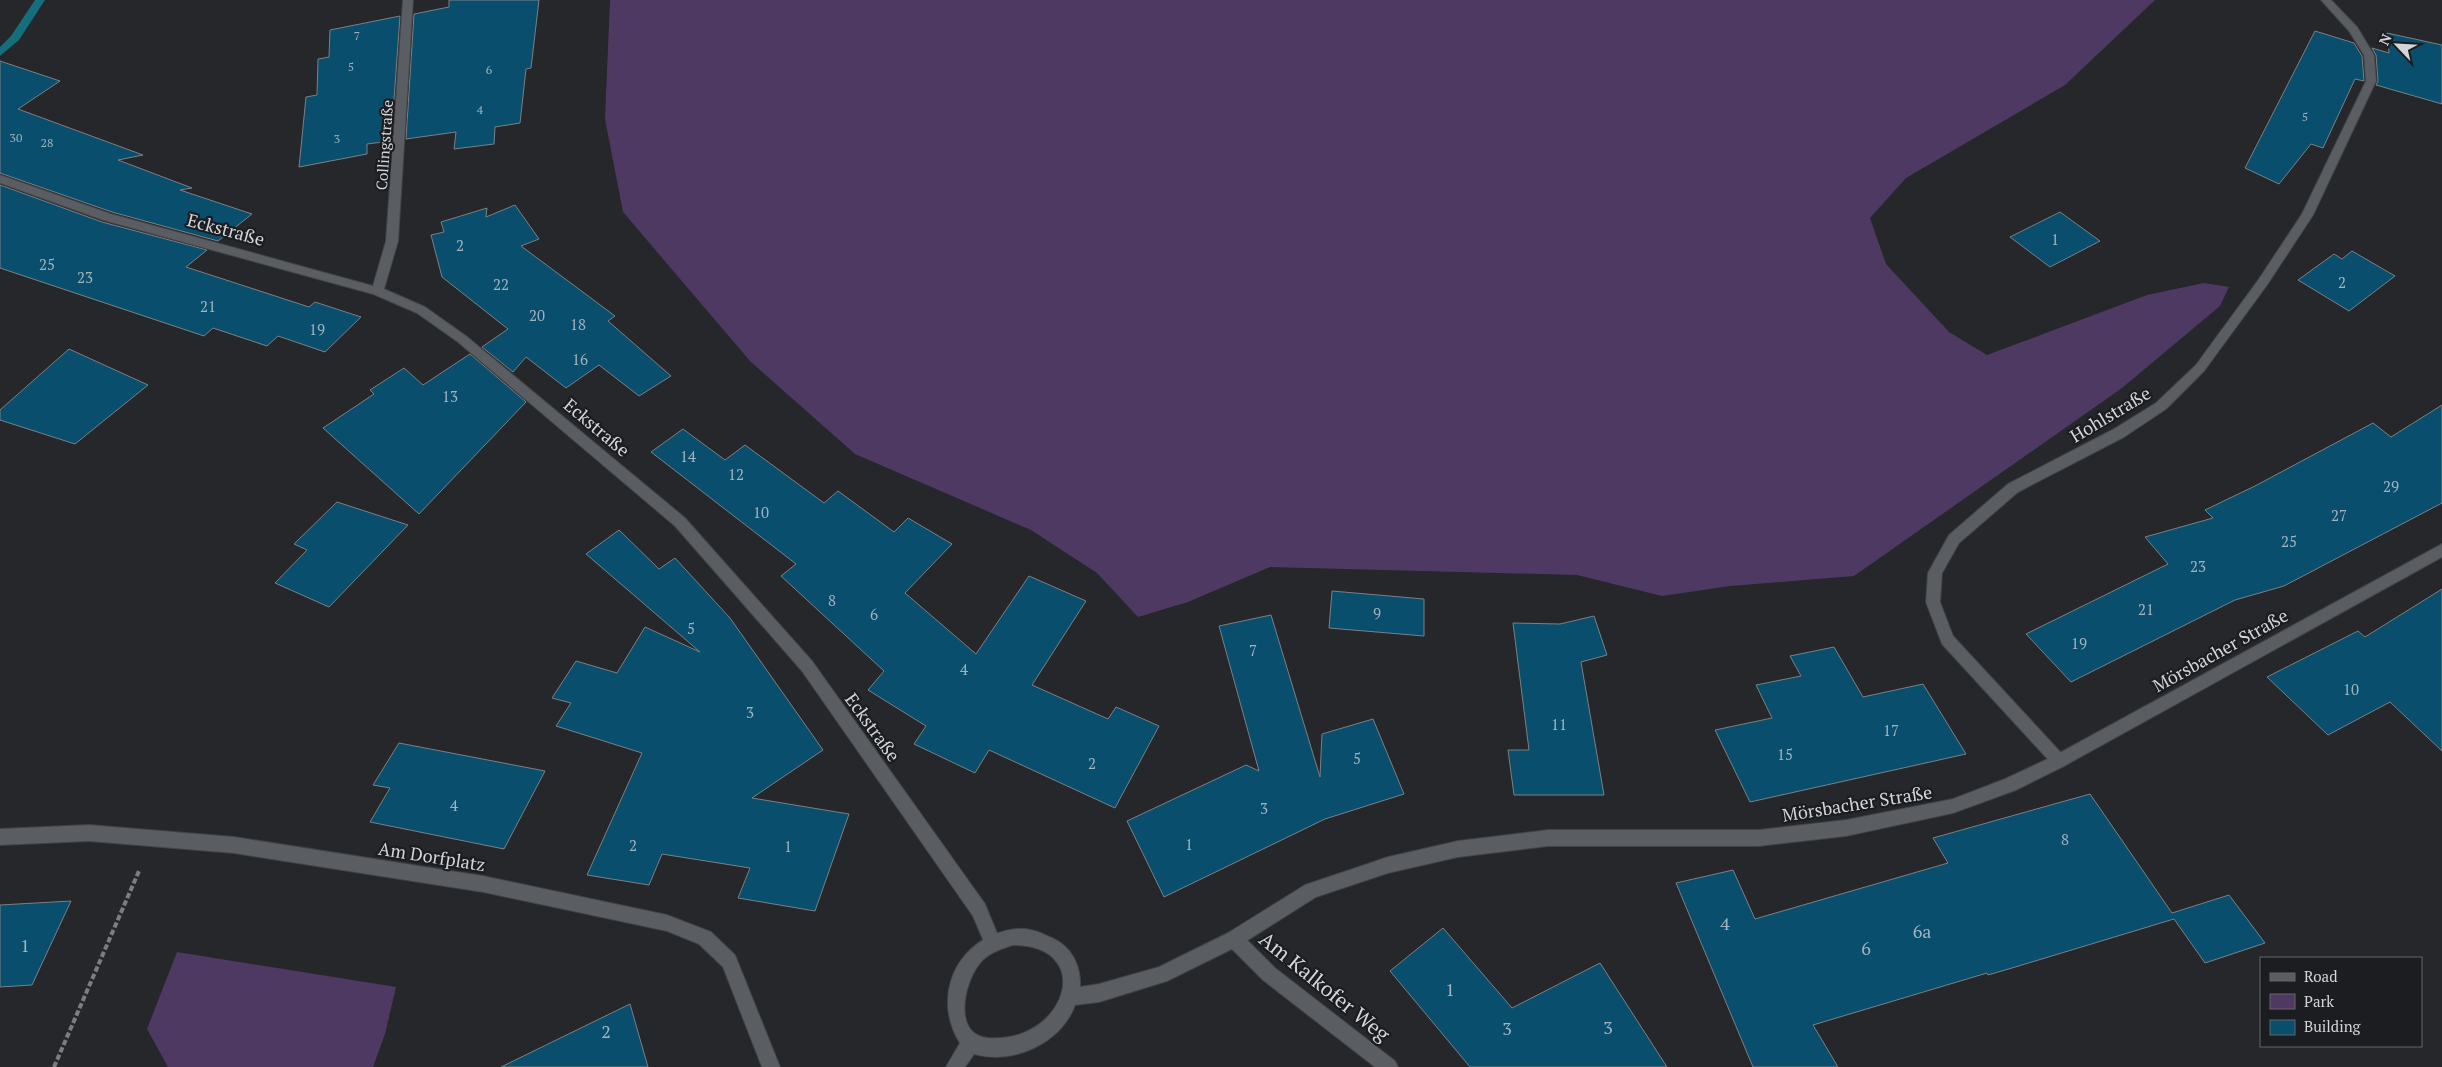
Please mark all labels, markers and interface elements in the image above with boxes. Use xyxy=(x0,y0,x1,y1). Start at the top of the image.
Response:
north arrow xyxy=(2372,20,2422,70)
house number: 7 xyxy=(354,28,360,43)
text: N xyxy=(2374,30,2396,48)
house number: 5 xyxy=(348,59,354,74)
house number: 6 xyxy=(486,62,493,77)
street label: Collingstraße xyxy=(371,99,397,191)
house number: 4 xyxy=(477,102,484,117)
house number: 5 xyxy=(2302,109,2308,124)
house number: 30 xyxy=(10,130,22,145)
house number: 3 xyxy=(334,131,340,146)
house number: 28 xyxy=(41,135,53,150)
street label: Eckstraße xyxy=(185,207,267,251)
house number: 1 xyxy=(2051,229,2059,249)
house number: 2 xyxy=(456,235,464,255)
house number: 25 xyxy=(39,254,55,274)
house number: 23 xyxy=(77,267,93,287)
house number: 2 xyxy=(2338,272,2346,292)
house number: 22 xyxy=(493,274,509,294)
house number: 21 xyxy=(200,296,216,316)
house number: 20 xyxy=(529,305,545,325)
house number: 18 xyxy=(570,314,586,334)
house number: 19 xyxy=(309,319,325,339)
house number: 16 xyxy=(572,349,588,369)
street label: Hohlstraße xyxy=(2065,381,2155,447)
house number: 13 xyxy=(442,386,458,406)
street label: Eckstraße xyxy=(559,392,635,462)
house number: 14 xyxy=(680,446,696,466)
house number: 12 xyxy=(728,464,744,484)
house number: 29 xyxy=(2383,476,2399,496)
house number: 10 xyxy=(753,502,769,522)
house number: 27 xyxy=(2331,505,2347,525)
house number: 25 xyxy=(2281,531,2297,551)
house number: 23 xyxy=(2190,556,2206,576)
house number: 8 xyxy=(828,590,836,610)
house number: 21 xyxy=(2138,599,2154,619)
house number: 9 xyxy=(1373,603,1381,623)
street label: Mörsbacher Straße xyxy=(2148,603,2292,697)
house number: 6 xyxy=(870,604,878,624)
house number: 5 xyxy=(687,618,695,638)
house number: 19 xyxy=(2071,633,2087,653)
house number: 7 xyxy=(1249,640,1257,660)
house number: 4 xyxy=(960,659,968,679)
house number: 10 xyxy=(2343,679,2359,699)
street label: Eckstraße xyxy=(840,688,906,766)
house number: 3 xyxy=(746,702,754,722)
house number: 11 xyxy=(1551,714,1567,734)
house number: 17 xyxy=(1883,720,1899,740)
house number: 15 xyxy=(1777,744,1793,764)
house number: 5 xyxy=(1353,748,1361,768)
house number: 2 xyxy=(1088,753,1096,773)
street label: Mörsbacher Straße xyxy=(1780,779,1934,827)
house number: 4 xyxy=(450,795,458,815)
house number: 3 xyxy=(1260,798,1268,818)
house number: 8 xyxy=(2061,829,2069,849)
house number: 1 xyxy=(1185,834,1193,854)
house number: 2 xyxy=(629,835,637,855)
street label: Am Dorfplatz xyxy=(377,836,487,876)
house number: 1 xyxy=(784,836,792,856)
house number: 4 xyxy=(1720,911,1730,935)
house number: 6a xyxy=(1913,919,1931,943)
street label: Am Kalkofer Weg xyxy=(1254,925,1397,1048)
house number: 1 xyxy=(20,933,30,957)
house number: 6 xyxy=(1861,936,1871,960)
legend xyxy=(2260,957,2422,1047)
text: Road xyxy=(2304,966,2337,986)
house number: 1 xyxy=(1445,977,1455,1001)
text: Park xyxy=(2304,991,2334,1011)
house number: 3 xyxy=(1603,1015,1613,1039)
house number: 3 xyxy=(1502,1016,1512,1040)
text: Building xyxy=(2304,1016,2362,1036)
house number: 2 xyxy=(601,1019,611,1043)

